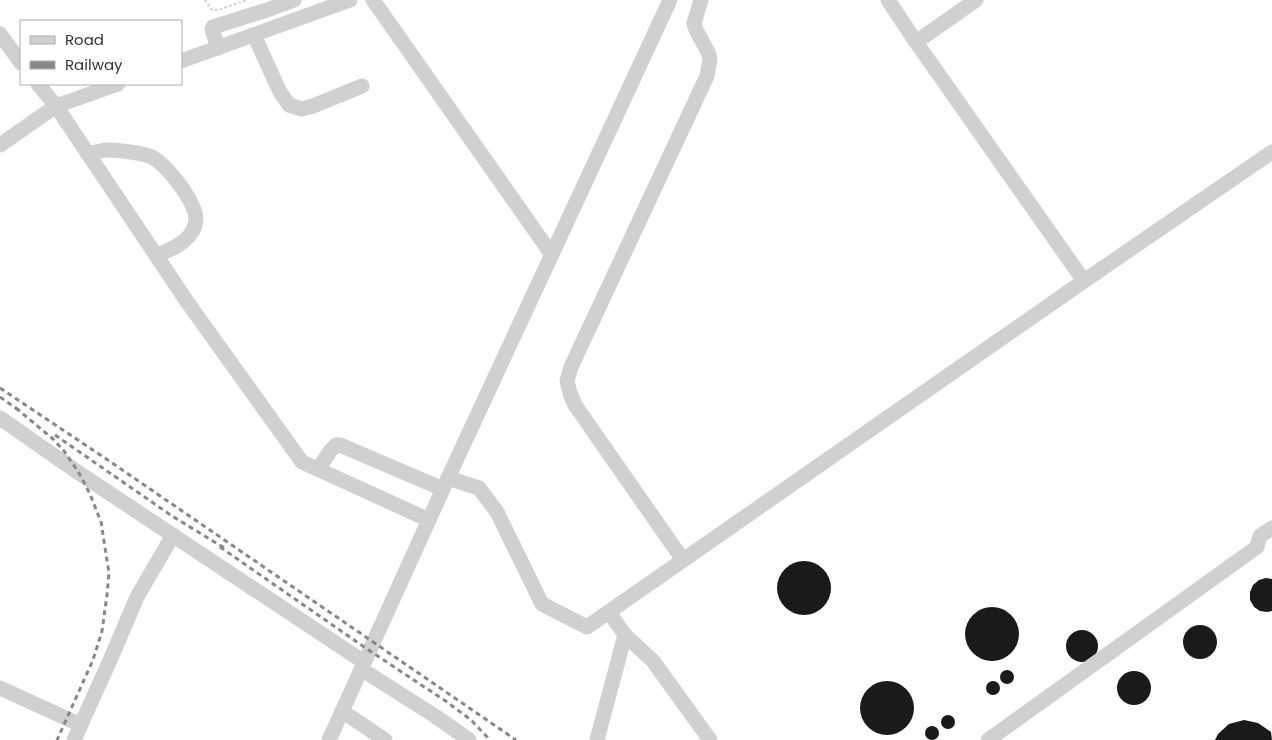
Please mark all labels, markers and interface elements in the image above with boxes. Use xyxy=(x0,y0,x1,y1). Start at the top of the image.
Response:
legend xyxy=(20,20,182,85)
text: Road xyxy=(65,29,104,50)
text: Railway xyxy=(65,54,123,75)

